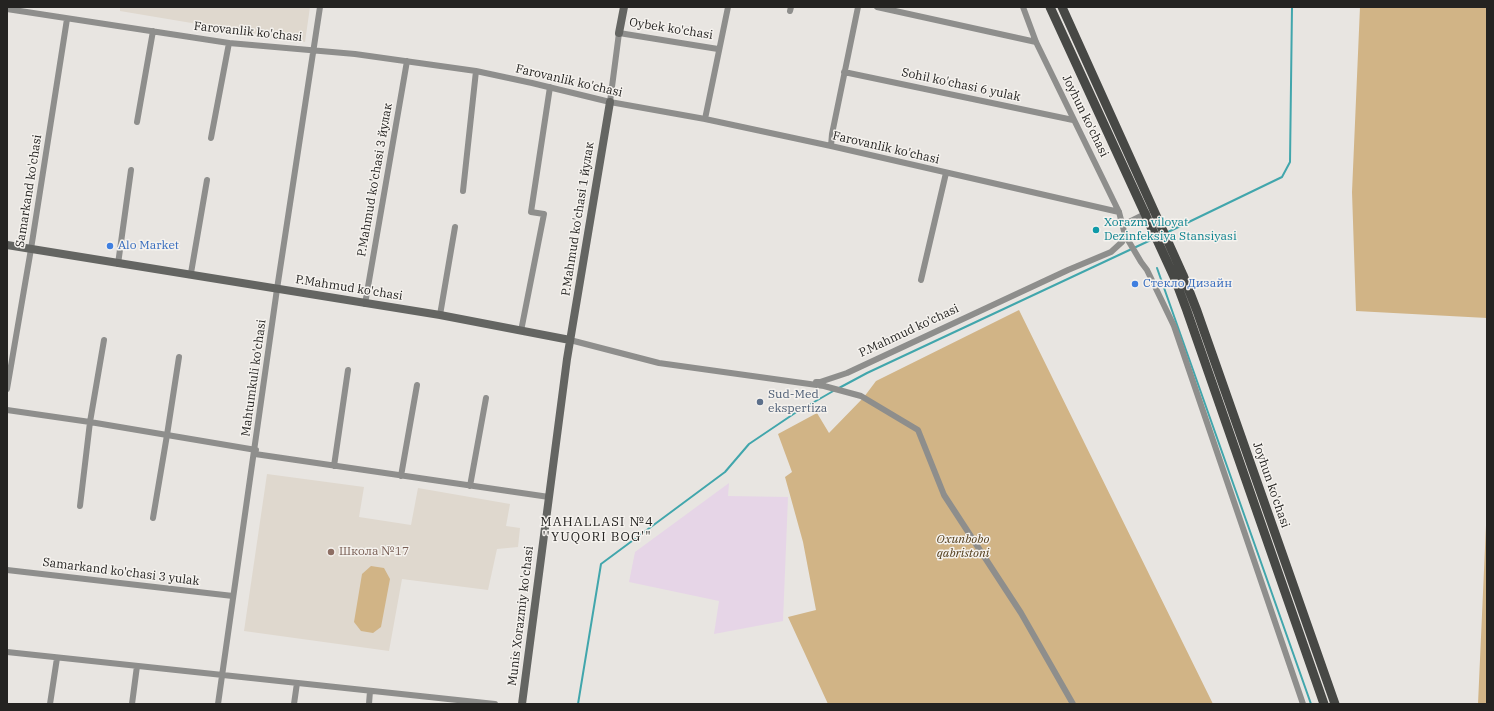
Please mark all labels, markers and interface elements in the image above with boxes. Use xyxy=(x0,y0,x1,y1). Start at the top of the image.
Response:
street label: Oybek ko'chasi xyxy=(628,15,714,43)
street label: Farovanlik ko'chasi xyxy=(193,19,303,45)
street label: Farovanlik ko'chasi xyxy=(514,62,624,100)
street label: Sohil ko'chasi 6 yulak xyxy=(900,65,1022,105)
street label: Joyhun ko'chasi xyxy=(1059,73,1111,159)
street label: P.Mahmud ko'chasi 3 йулак xyxy=(354,102,396,258)
street label: Farovanlik ko'chasi xyxy=(831,129,941,167)
street label: Samarkand ko'chasi xyxy=(13,134,45,248)
street label: P.Mahmud ko'chasi 1 йулак xyxy=(559,141,597,297)
place label: Xorazm viloyat Dezinfeksiya Stansiyasi xyxy=(1104,216,1237,244)
marker: Xorazm viloyat Dezinfeksiya Stansiyasi xyxy=(1091,225,1101,235)
place label: Alo Market xyxy=(118,239,179,253)
marker: Alo Market xyxy=(105,241,115,251)
street label: P.Mahmud ko'chasi xyxy=(294,272,404,304)
place label: Стекло Дизайн xyxy=(1143,277,1232,291)
marker: Стекло Дизайн xyxy=(1130,279,1140,289)
street label: P.Mahmud ko'chasi xyxy=(857,302,961,360)
street label: Mahtumkuli ko'chasi xyxy=(239,319,269,437)
place label: Sud-Med ekspertiza xyxy=(768,388,827,416)
marker: Sud-Med ekspertiza xyxy=(755,397,765,407)
street label: Joyhun ko'chasi xyxy=(1250,440,1292,530)
district label: MAHALLASI №4 ''YUQORI BOG'" xyxy=(540,514,654,545)
park label: Oxunbobo qabristoni xyxy=(937,533,989,561)
place label: Школа №17 xyxy=(339,545,409,559)
street label: Munis Xorazmiy ko'chasi xyxy=(505,545,537,687)
marker: Школа №17 xyxy=(326,547,336,557)
street label: Samarkand ko'chasi 3 yulak xyxy=(42,555,200,589)

